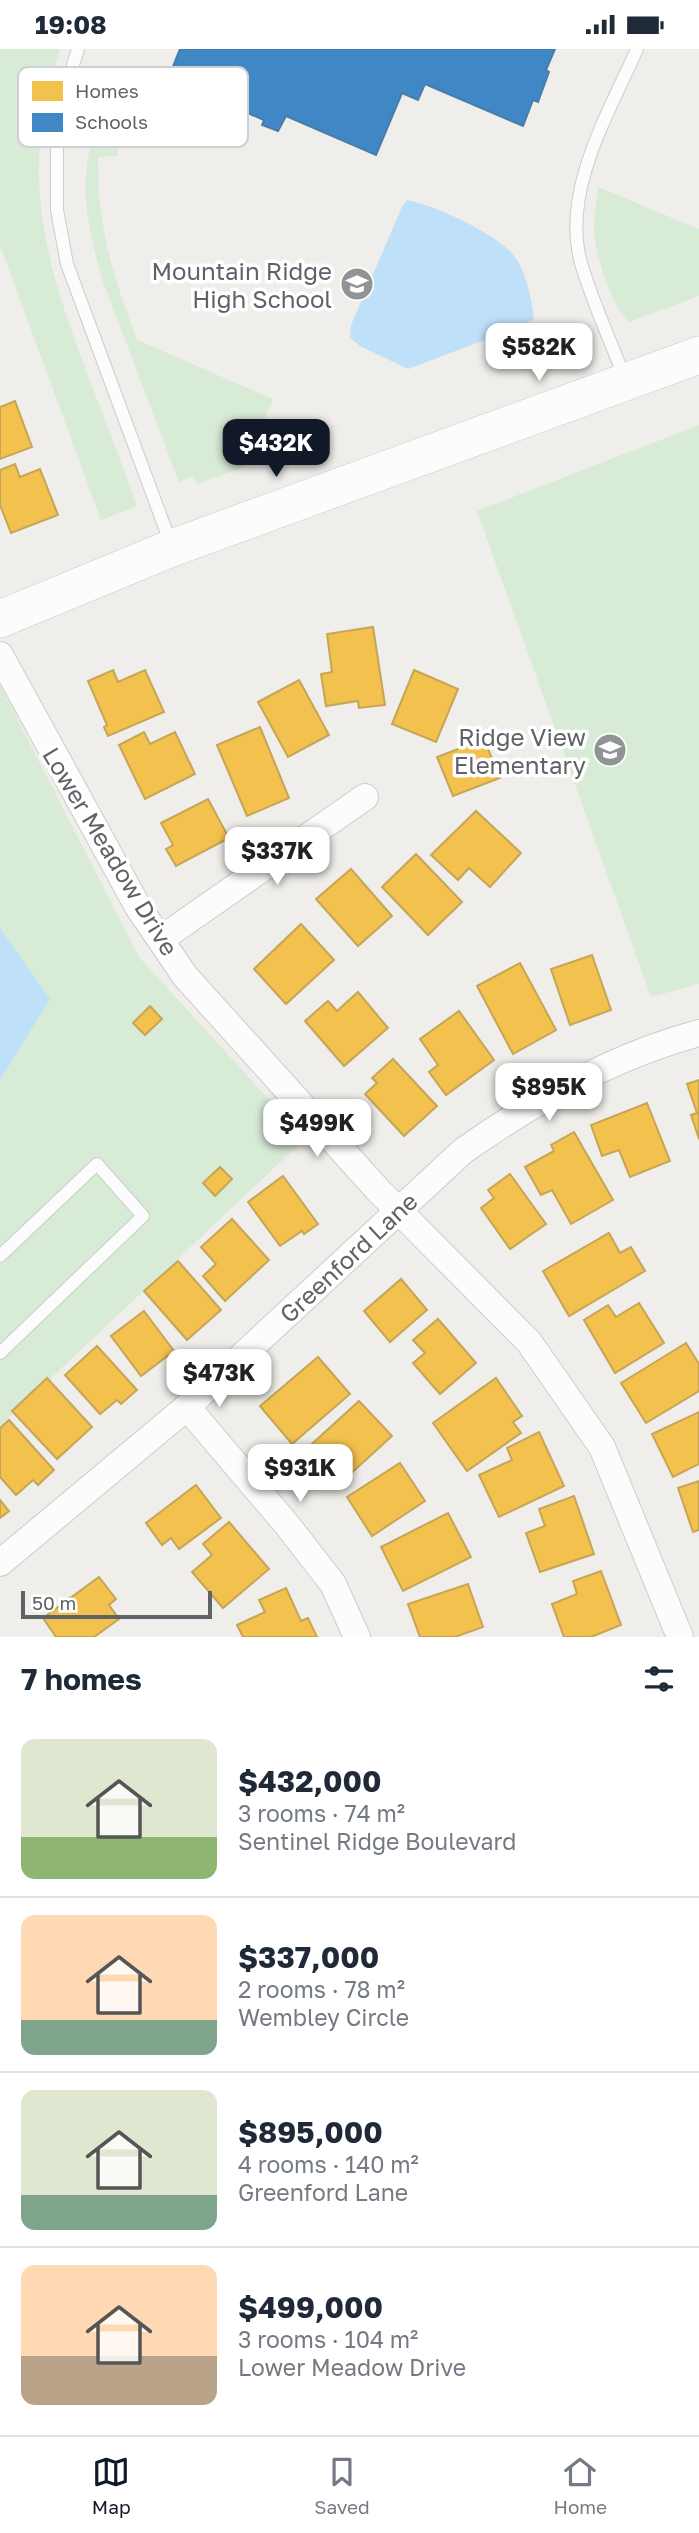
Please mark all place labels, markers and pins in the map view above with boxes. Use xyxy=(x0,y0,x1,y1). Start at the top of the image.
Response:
place label: Mountain Ridge High School xyxy=(151,256,332,313)
school or university icon: Mountain Ridge High School xyxy=(338,265,376,303)
pin: $582K xyxy=(490,323,588,383)
pin: $432K xyxy=(227,419,325,479)
place label: Ridge View Elementary xyxy=(454,722,586,779)
school or university icon: Ridge View Elementary xyxy=(591,731,629,769)
pin: $337K xyxy=(228,827,326,887)
pin: $895K xyxy=(500,1063,598,1123)
pin: $499K xyxy=(268,1099,366,1159)
pin: $473K xyxy=(170,1349,268,1409)
pin: $931K xyxy=(251,1445,349,1504)

